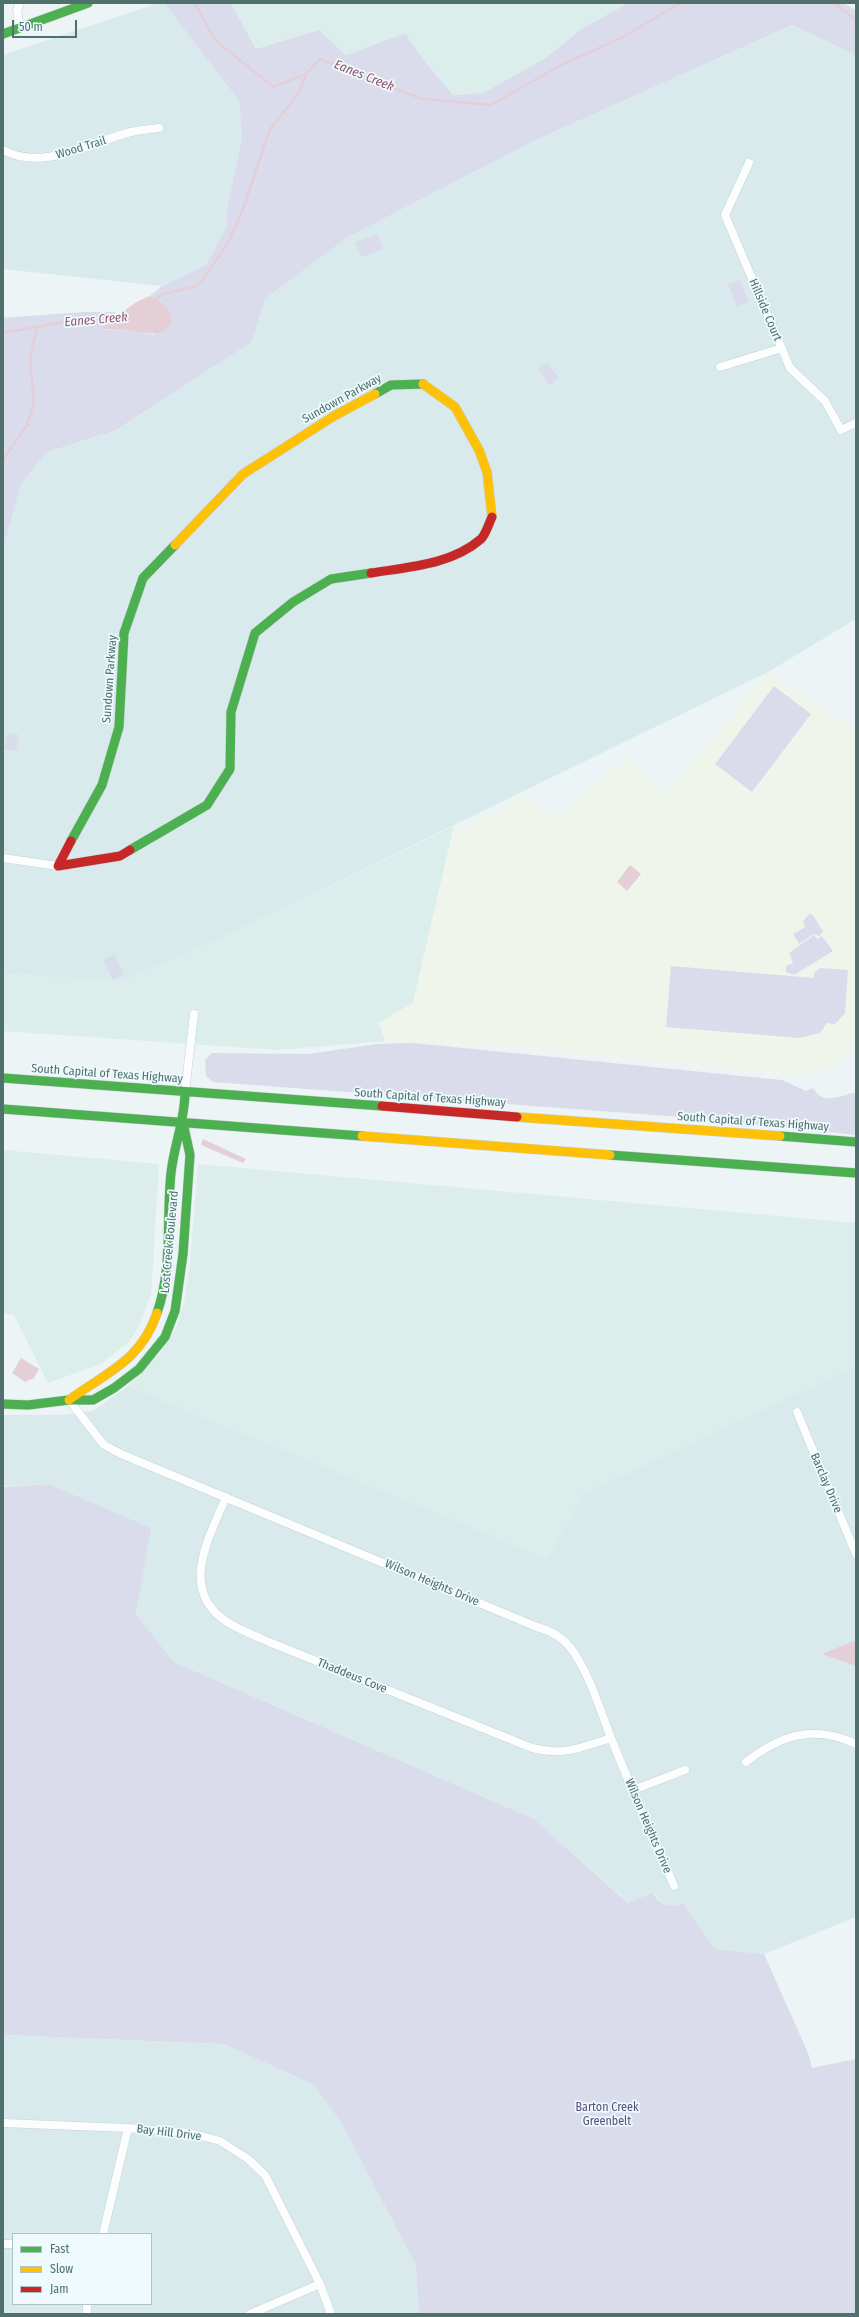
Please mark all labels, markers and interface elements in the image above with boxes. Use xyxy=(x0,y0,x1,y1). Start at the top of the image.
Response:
scale bar xyxy=(14,12,79,38)
text: 50 m xyxy=(19,20,43,34)
water label: Eanes Creek xyxy=(332,57,396,95)
street label: Wood Trail xyxy=(54,134,108,162)
street label: Hillside Court xyxy=(745,277,785,343)
water label: Eanes Creek xyxy=(64,309,128,331)
street label: Sundown Parkway xyxy=(300,371,384,427)
street label: Sundown Parkway xyxy=(100,634,120,724)
street label: South Capital of Texas Highway xyxy=(31,1062,183,1086)
street label: South Capital of Texas Highway xyxy=(354,1086,506,1110)
street label: South Capital of Texas Highway xyxy=(677,1110,829,1134)
street label: Lost Creek Boulevard xyxy=(158,1190,182,1294)
street label: Barclay Drive xyxy=(807,1451,845,1515)
street label: Wilson Heights Drive xyxy=(383,1557,481,1609)
street label: Thaddeus Cove xyxy=(315,1655,389,1697)
street label: Wilson Heights Drive xyxy=(622,1777,674,1875)
park label: Barton Creek Greenbelt xyxy=(575,2101,639,2129)
street label: Bay Hill Drive xyxy=(136,2122,202,2144)
legend xyxy=(12,2233,152,2305)
text: Fast xyxy=(50,2242,69,2256)
text: Slow xyxy=(50,2262,73,2276)
text: Jam xyxy=(50,2282,68,2296)

